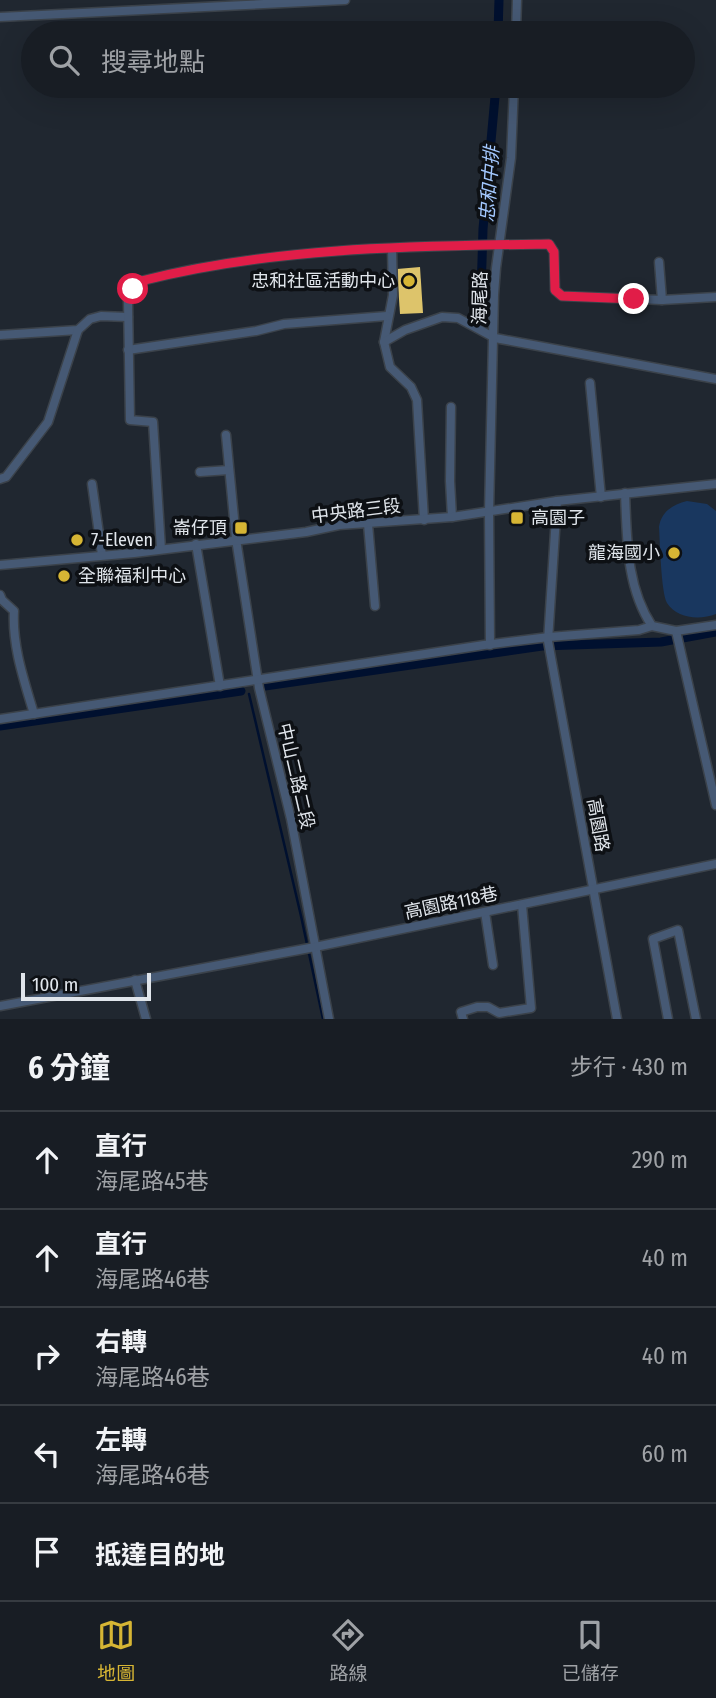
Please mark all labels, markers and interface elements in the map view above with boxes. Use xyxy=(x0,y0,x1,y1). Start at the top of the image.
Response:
search box xyxy=(21,21,695,98)
icon: search xyxy=(45,41,83,79)
text: 搜尋地點 xyxy=(101,47,205,78)
water label: 忠和中排 xyxy=(475,142,504,223)
place label: 忠和社區活動中心 xyxy=(251,270,395,292)
street label: 海尾路 xyxy=(469,271,491,325)
route start xyxy=(117,273,148,304)
marker: 忠和社區活動中心 xyxy=(401,273,417,289)
route end xyxy=(618,283,649,314)
street label: 中央路三段 xyxy=(310,495,402,527)
place label: 高園子 xyxy=(531,507,585,529)
marker: 高園子 xyxy=(509,510,525,526)
place label: 崙仔頂 xyxy=(173,517,227,539)
marker: 崙仔頂 xyxy=(233,520,249,536)
place label: 7-Eleven xyxy=(91,529,153,551)
marker: 7-Eleven xyxy=(69,532,85,548)
place label: 龍海國小 xyxy=(588,542,660,564)
marker: 龍海國小 xyxy=(666,545,682,561)
place label: 全聯福利中心 xyxy=(78,565,186,587)
marker: 全聯福利中心 xyxy=(56,568,72,584)
street label: 中山二路二段 xyxy=(273,721,319,831)
street label: 高園路 xyxy=(582,797,614,853)
street label: 高園路118巷 xyxy=(402,882,500,924)
scale bar xyxy=(21,970,150,1002)
text: 100 m xyxy=(32,973,78,996)
text: 6 分鐘 xyxy=(28,1050,110,1086)
text: 步行 · 430 m xyxy=(570,1053,688,1081)
text: 直行 xyxy=(95,1131,147,1162)
icon: ahead xyxy=(28,1141,66,1179)
text: 290 m xyxy=(632,1146,688,1174)
text: 海尾路45巷 xyxy=(95,1167,208,1195)
text: 直行 xyxy=(95,1229,147,1260)
icon: ahead xyxy=(28,1239,66,1277)
text: 40 m xyxy=(642,1244,688,1272)
text: 海尾路46巷 xyxy=(95,1265,210,1293)
text: 右轉 xyxy=(95,1327,147,1358)
icon: right xyxy=(28,1337,66,1375)
text: 40 m xyxy=(642,1342,688,1370)
text: 海尾路46巷 xyxy=(95,1363,210,1391)
text: 左轉 xyxy=(95,1425,147,1456)
icon: left xyxy=(28,1435,66,1473)
text: 60 m xyxy=(642,1440,688,1468)
text: 海尾路46巷 xyxy=(95,1461,210,1489)
icon: arrive xyxy=(28,1533,66,1571)
text: 抵達目的地 xyxy=(95,1540,225,1571)
tab: 地圖 xyxy=(97,1616,135,1685)
tab: 路線 xyxy=(329,1616,368,1685)
tab: 已儲存 xyxy=(562,1616,619,1685)

